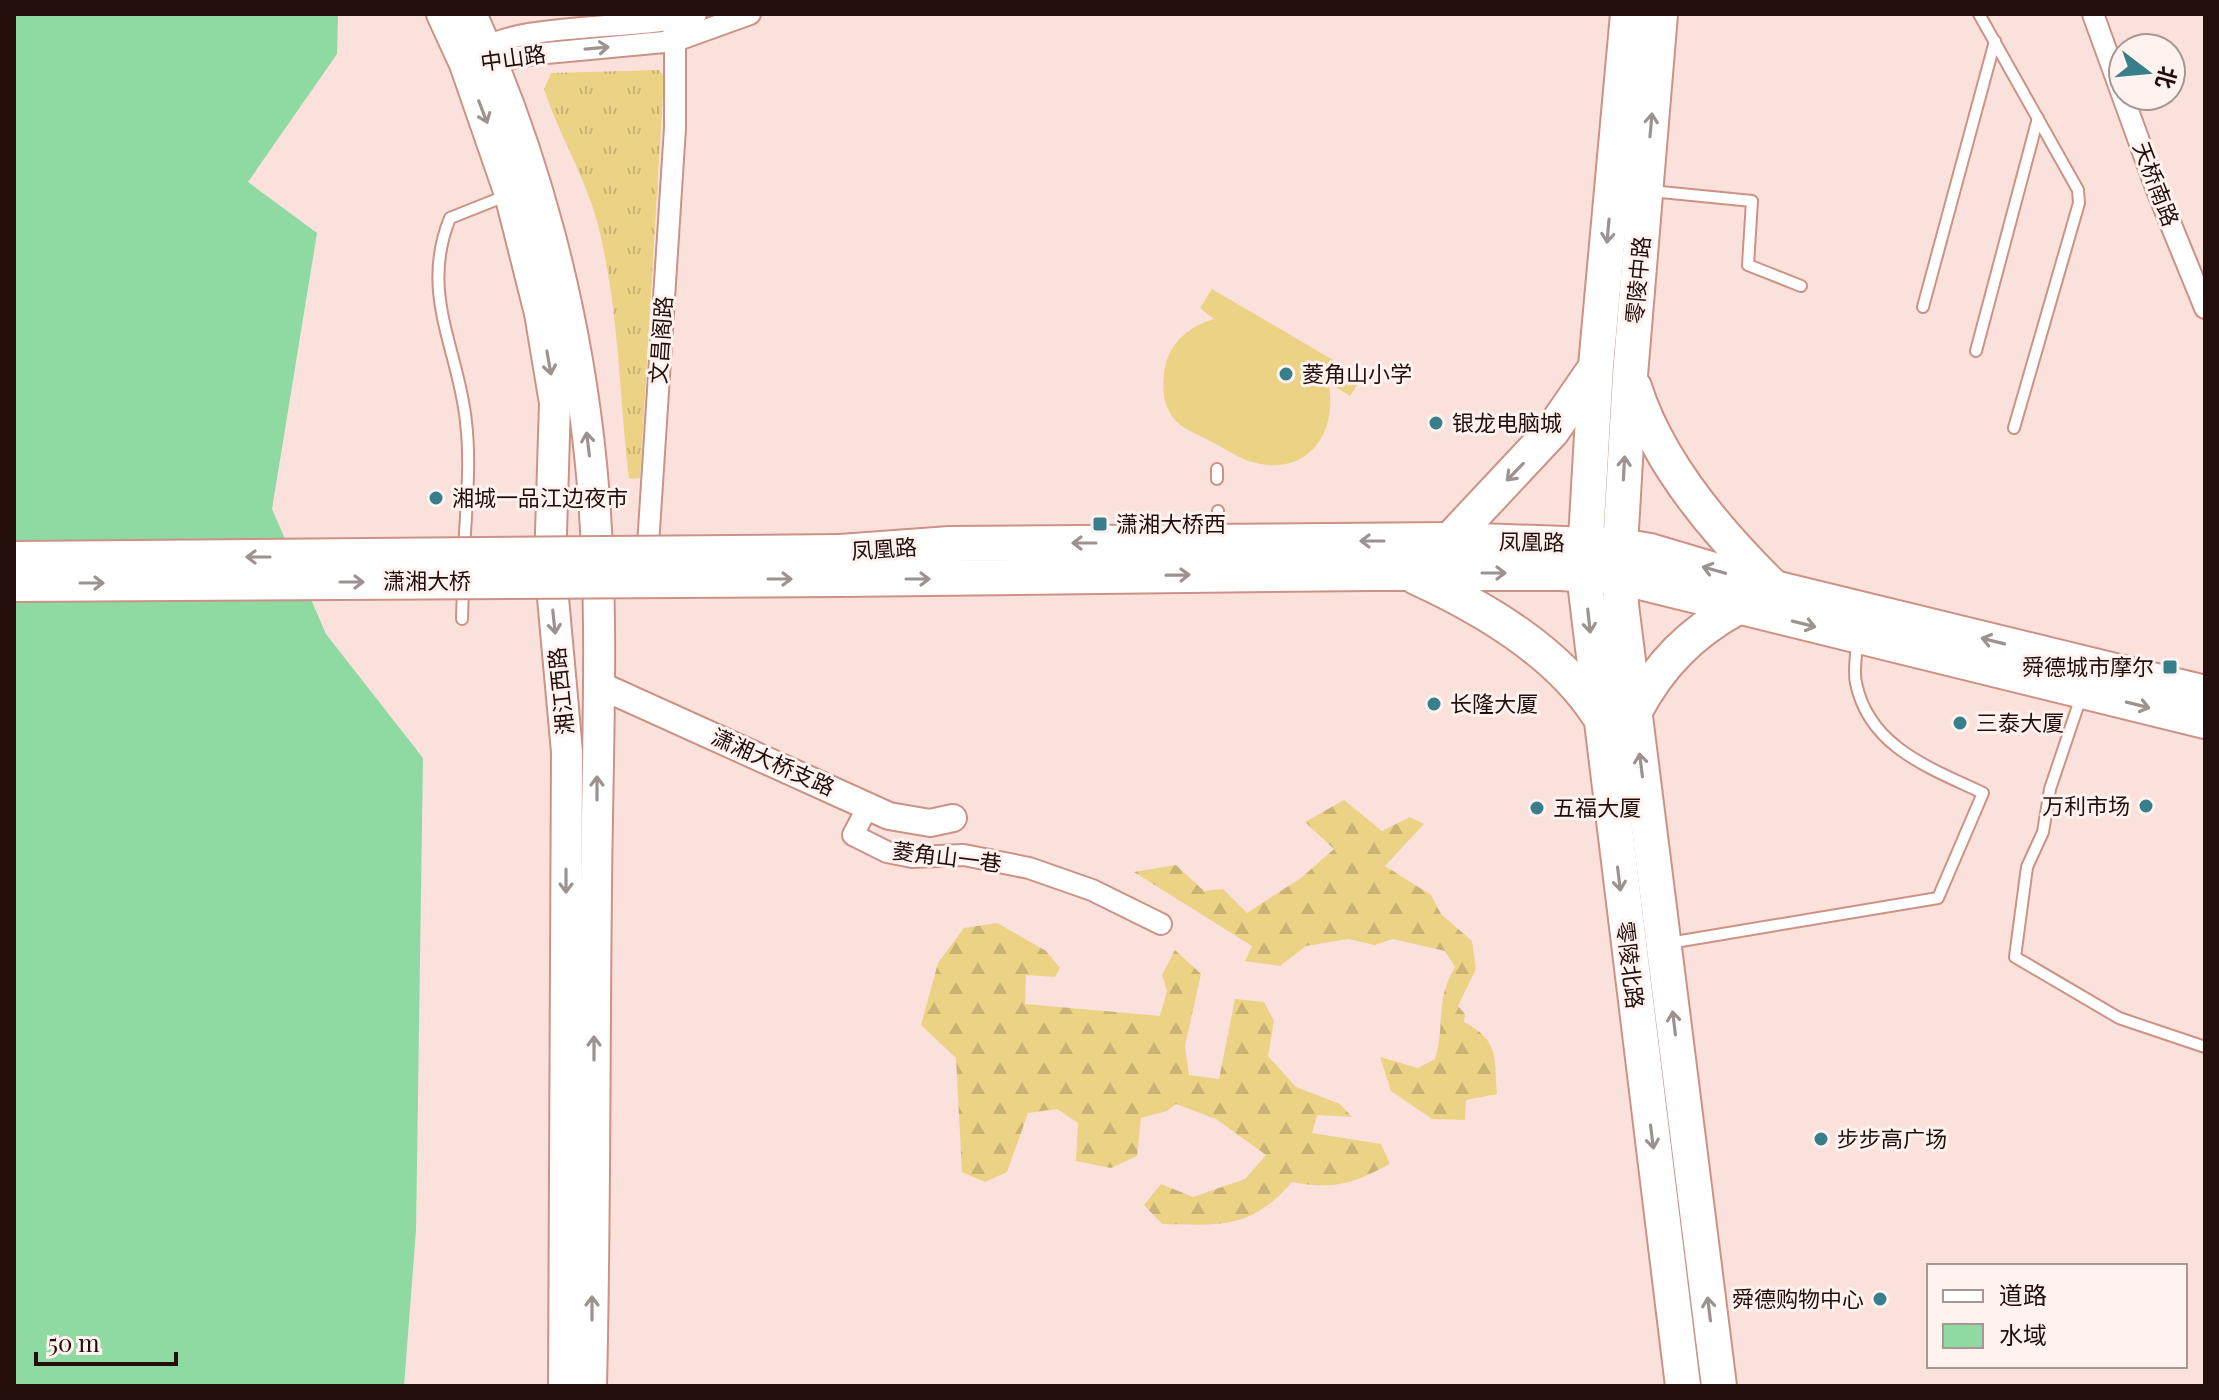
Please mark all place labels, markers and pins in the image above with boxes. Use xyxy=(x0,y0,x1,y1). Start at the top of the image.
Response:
place label: 菱角山小学 xyxy=(1302,358,1412,388)
marker: 菱角山小学 xyxy=(1277,365,1295,383)
place label: 银龙电脑城 xyxy=(1452,407,1562,437)
marker: 银龙电脑城 xyxy=(1427,414,1445,432)
place label: 湘城一品江边夜市 xyxy=(452,482,628,512)
marker: 湘城一品江边夜市 xyxy=(427,489,445,507)
place label: 潇湘大桥西 xyxy=(1116,508,1226,538)
marker: 潇湘大桥西 xyxy=(1091,515,1109,533)
place label: 舜德城市摩尔 xyxy=(2022,651,2154,681)
marker: 舜德城市摩尔 xyxy=(2161,658,2179,676)
place label: 长隆大厦 xyxy=(1450,688,1538,718)
marker: 长隆大厦 xyxy=(1425,695,1443,713)
place label: 三泰大厦 xyxy=(1976,707,2064,737)
marker: 三泰大厦 xyxy=(1951,714,1969,732)
place label: 万利市场 xyxy=(2042,790,2130,820)
place label: 五福大厦 xyxy=(1553,792,1641,822)
marker: 万利市场 xyxy=(2137,797,2155,815)
marker: 五福大厦 xyxy=(1528,799,1546,817)
place label: 步步高广场 xyxy=(1837,1123,1947,1153)
marker: 步步高广场 xyxy=(1812,1130,1830,1148)
place label: 舜德购物中心 xyxy=(1732,1283,1864,1313)
marker: 舜德购物中心 xyxy=(1871,1290,1889,1308)

